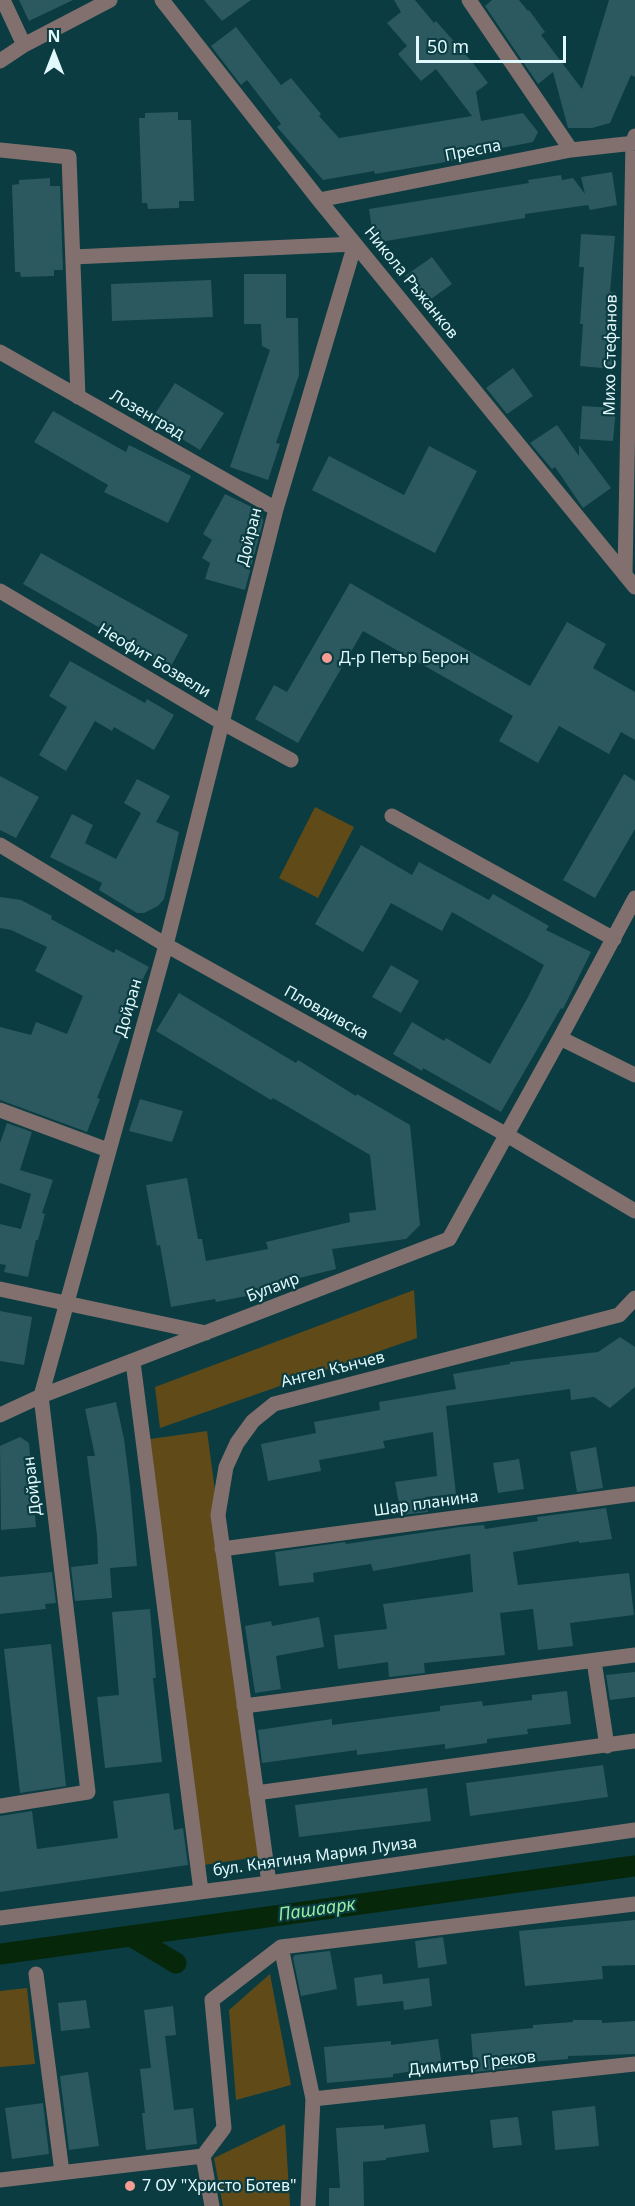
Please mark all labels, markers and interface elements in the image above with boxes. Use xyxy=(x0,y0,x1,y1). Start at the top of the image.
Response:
north arrow xyxy=(24,24,84,84)
scale bar xyxy=(419,24,569,62)
text: N xyxy=(47,25,61,47)
text: 50 m xyxy=(427,34,469,58)
street label: Преспа xyxy=(443,136,503,166)
street label: Никола Ръжанков xyxy=(360,223,462,343)
street label: Михо Стефанов xyxy=(600,294,622,416)
street label: Лозенград xyxy=(106,386,188,444)
street label: Дойран xyxy=(233,506,267,568)
street label: Неофит Бозвели xyxy=(94,620,214,702)
place label: Д-р Петър Берон xyxy=(339,648,469,668)
marker: Д-р Петър Берон xyxy=(320,651,334,665)
street label: Дойран xyxy=(112,977,146,1039)
street label: Пловдивска xyxy=(281,982,371,1044)
street label: Булаир xyxy=(244,1269,302,1307)
street label: Ангел Кънчев xyxy=(279,1348,387,1392)
street label: Дойран xyxy=(20,1455,46,1517)
street label: Шар планина xyxy=(372,1487,480,1521)
street label: бул. Княгиня Мария Луиза xyxy=(212,1833,418,1881)
water label: Пашаарк xyxy=(277,1894,357,1926)
street label: Димитър Греков xyxy=(407,2048,537,2080)
place label: 7 ОУ "Христо Ботев" xyxy=(142,2176,296,2196)
marker: 7 ОУ "Христо Ботев" xyxy=(123,2179,137,2193)

